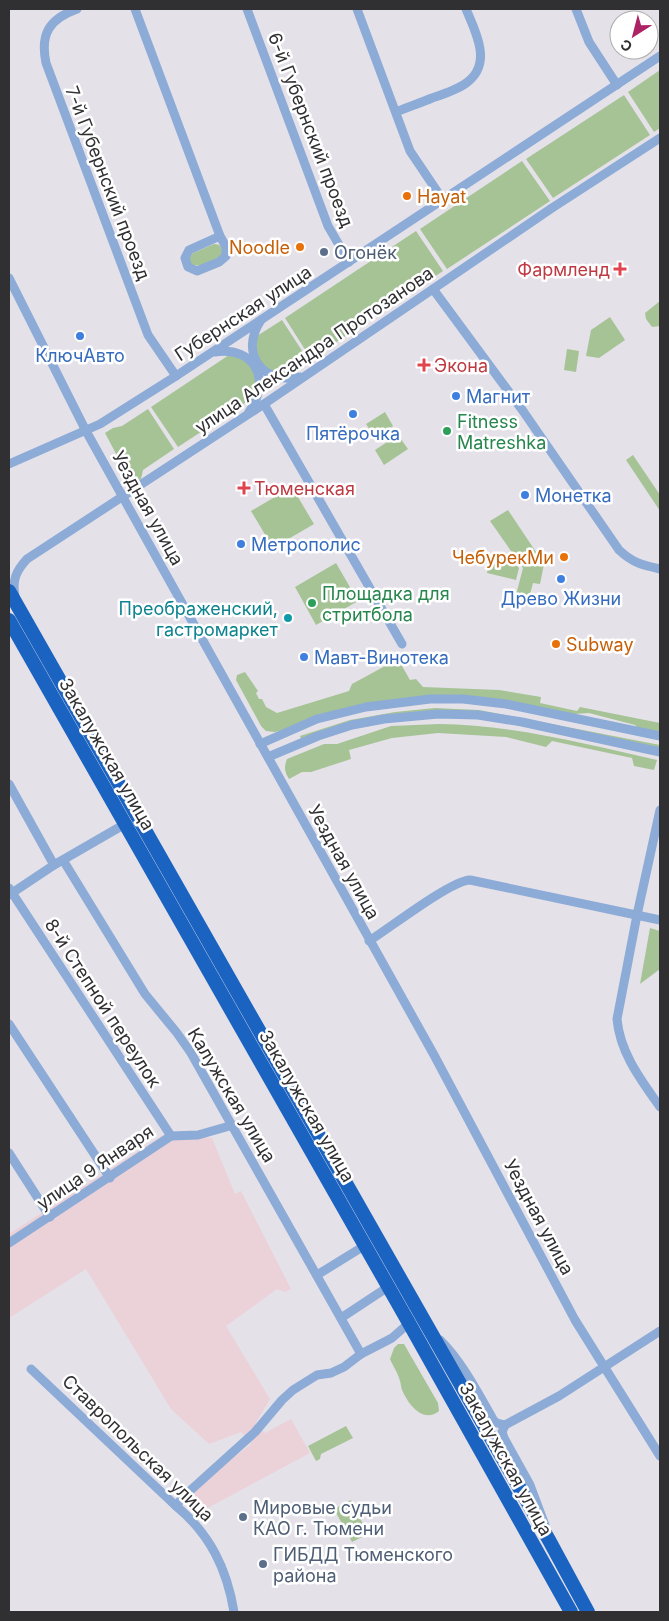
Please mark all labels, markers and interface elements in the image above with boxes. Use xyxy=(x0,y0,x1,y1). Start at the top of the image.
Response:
north arrow xyxy=(609,10,659,60)
street label: 6-й Губернский проезд xyxy=(264,30,358,230)
text: С xyxy=(617,36,635,56)
street label: 7-й Губернский проезд xyxy=(61,83,155,283)
place label: Hayat xyxy=(417,186,466,207)
marker: Hayat xyxy=(401,190,413,202)
place label: Noodle xyxy=(229,237,290,258)
marker: Noodle xyxy=(294,241,306,253)
place label: Огонёк xyxy=(334,242,397,263)
marker: Огонёк xyxy=(318,246,330,258)
place label: Фармленд xyxy=(517,259,610,280)
street label: Губернская улица xyxy=(171,261,315,365)
street label: улица Александра Протозанова xyxy=(191,262,437,438)
marker: Фармленд xyxy=(614,263,626,275)
marker: КлючАвто xyxy=(74,330,86,342)
place label: КлючАвто xyxy=(35,345,125,366)
place label: Экона xyxy=(434,355,488,376)
marker: Экона xyxy=(418,359,430,371)
place label: Магнит xyxy=(466,386,531,407)
marker: Магнит xyxy=(450,390,462,402)
marker: Пятёрочка xyxy=(347,408,359,420)
place label: Fitness Matreshka xyxy=(457,411,546,453)
place label: Пятёрочка xyxy=(306,423,400,444)
marker: Fitness Matreshka xyxy=(441,425,453,437)
street label: Уездная улица xyxy=(108,447,188,569)
place label: Тюменская xyxy=(254,478,355,499)
marker: Тюменская xyxy=(238,482,250,494)
place label: Монетка xyxy=(535,485,612,506)
marker: Монетка xyxy=(519,489,531,501)
place label: Метрополис xyxy=(251,534,361,555)
marker: Метрополис xyxy=(235,538,247,550)
place label: ЧебурекМи xyxy=(452,547,554,568)
marker: ЧебурекМи xyxy=(558,551,570,563)
marker: Древо Жизни xyxy=(555,573,567,585)
place label: Площадка для стритбола xyxy=(322,583,450,625)
place label: Древо Жизни xyxy=(501,588,621,609)
marker: Площадка для стритбола xyxy=(306,597,318,609)
place label: Преображенский, гастромаркет xyxy=(119,598,279,640)
marker: Преображенский, гастромаркет xyxy=(282,612,294,624)
place label: Subway xyxy=(566,634,634,655)
marker: Subway xyxy=(550,638,562,650)
place label: Мавт-Винотека xyxy=(314,647,449,668)
marker: Мавт-Винотека xyxy=(298,651,310,663)
street label: Закалужская улица xyxy=(55,674,159,834)
street label: Уездная улица xyxy=(304,801,384,923)
street label: 8-й Степной переулок xyxy=(41,915,166,1092)
street label: Калужская улица xyxy=(184,1024,280,1166)
street label: Закалужская улица xyxy=(255,1026,359,1186)
street label: улица 9 Января xyxy=(33,1120,157,1214)
street label: Уездная улица xyxy=(500,1156,578,1278)
street label: Ставропольская улица xyxy=(58,1370,218,1526)
street label: Закалужская улица xyxy=(455,1379,557,1539)
place label: Мировые судьи КАО г. Тюмени xyxy=(253,1497,392,1539)
marker: Мировые судьи КАО г. Тюмени xyxy=(237,1511,249,1523)
place label: ГИБДД Тюменского района xyxy=(273,1544,453,1586)
marker: ГИБДД Тюменского района xyxy=(257,1558,269,1570)

